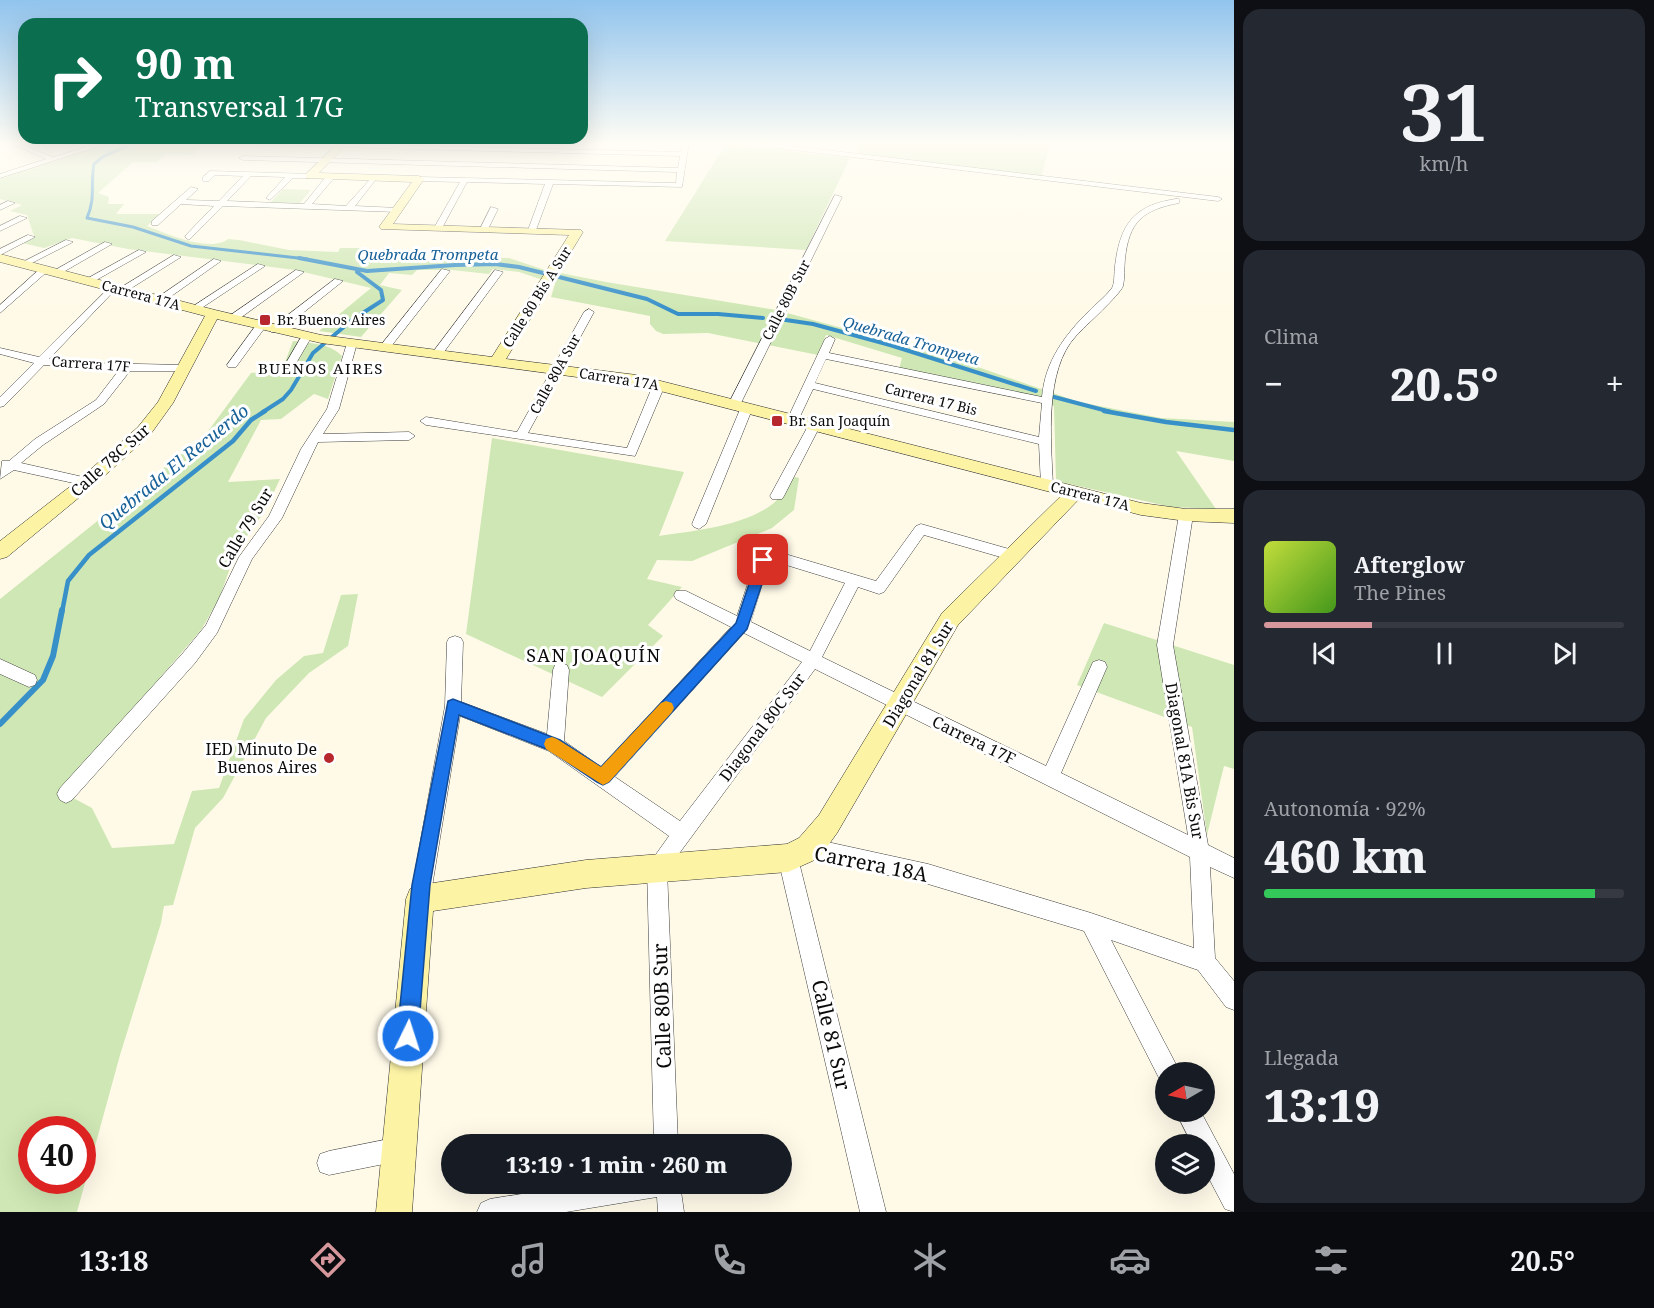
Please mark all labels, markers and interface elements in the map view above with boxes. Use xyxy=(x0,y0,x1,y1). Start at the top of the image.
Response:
text: 90 m xyxy=(135,34,235,91)
icon: right xyxy=(36,42,114,120)
text: 31 xyxy=(1400,58,1488,164)
text: Transversal 17G xyxy=(135,88,344,125)
text: km/h xyxy=(1419,150,1469,177)
street label: Calle 80 Bis A Sur xyxy=(498,242,576,351)
water label: Quebrada Trompeta xyxy=(358,244,499,264)
street label: Calle 80B Sur xyxy=(757,256,814,343)
street label: Carrera 17A xyxy=(100,275,183,314)
place label: Br. Buenos Aires xyxy=(277,310,385,329)
water label: Quebrada Trompeta xyxy=(841,311,982,369)
marker: Br. Buenos Aires xyxy=(258,313,272,327)
text: Clima xyxy=(1264,323,1319,350)
street label: Calle 80A Sur xyxy=(525,330,585,417)
street label: Carrera 17F xyxy=(51,351,131,376)
text: 20.5° xyxy=(1390,353,1499,414)
district label: BUENOS AIRES xyxy=(258,358,384,378)
text: − xyxy=(1264,361,1283,406)
text: + xyxy=(1606,361,1624,406)
street label: Carrera 17A xyxy=(578,363,660,394)
street label: Carrera 17 Bis xyxy=(883,378,979,419)
water label: Quebrada El Recuerdo xyxy=(93,398,253,534)
place label: Br. San Joaquín xyxy=(789,411,890,430)
marker: Br. San Joaquín xyxy=(770,414,784,428)
street label: Calle 78C Sur xyxy=(66,418,155,502)
street label: Carrera 17A xyxy=(1049,477,1132,515)
street label: Calle 79 Sur xyxy=(212,483,278,572)
pin xyxy=(737,534,788,585)
icon: arrive xyxy=(746,543,779,576)
text: Afterglow xyxy=(1354,549,1465,579)
text: The Pines xyxy=(1354,579,1446,606)
street label: Diagonal 81 Sur xyxy=(878,616,959,731)
icon: previous xyxy=(1308,637,1341,670)
icon: pause xyxy=(1428,637,1461,670)
icon: next xyxy=(1548,637,1581,670)
district label: SAN JOAQUÍN xyxy=(526,643,662,667)
street label: Diagonal 80C Sur xyxy=(714,668,810,786)
street label: Diagonal 81A Bis Sur xyxy=(1160,681,1210,842)
street label: Carrera 17F xyxy=(929,710,1019,770)
place label: IED Minuto De Buenos Aires xyxy=(206,738,317,778)
marker: IED Minuto De Buenos Aires xyxy=(322,751,336,765)
text: Autonomía · 92% xyxy=(1264,795,1426,822)
text: 460 km xyxy=(1264,825,1427,886)
street label: Carrera 18A xyxy=(812,839,931,888)
street label: Calle 80B Sur xyxy=(646,942,677,1069)
street label: Calle 81 Sur xyxy=(806,977,857,1093)
position arrow xyxy=(376,1004,440,1068)
text: Llegada xyxy=(1264,1044,1339,1071)
north arrow xyxy=(1155,1062,1215,1122)
map controls xyxy=(1155,1062,1215,1194)
text: 13:19 xyxy=(1264,1074,1380,1135)
speed limit sign: 40 xyxy=(18,1116,96,1194)
button: layers xyxy=(1155,1134,1215,1194)
text: 13:19 · 1 min · 260 m xyxy=(506,1149,727,1179)
icon: directions xyxy=(307,1239,349,1281)
icon: music xyxy=(508,1239,550,1281)
icon: phone xyxy=(708,1239,750,1281)
icon: climate xyxy=(909,1239,951,1281)
icon: car xyxy=(1109,1239,1151,1281)
icon: filters xyxy=(1310,1239,1352,1281)
text: 13:18 xyxy=(79,1242,149,1279)
text: 20.5° xyxy=(1510,1242,1575,1279)

